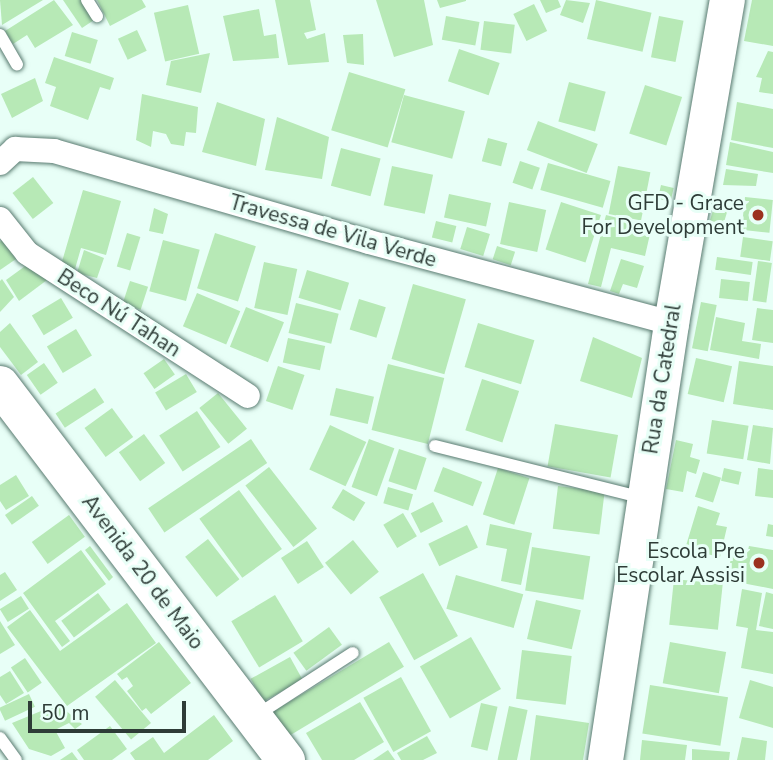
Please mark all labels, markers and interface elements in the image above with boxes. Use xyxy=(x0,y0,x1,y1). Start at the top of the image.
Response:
street label: Travessa de Vila Verde xyxy=(227,189,439,273)
place label: GFD - Grace For Development xyxy=(581,190,744,240)
marker: GFD - Grace For Development xyxy=(750,207,766,223)
street label: Beco Nú Tahan xyxy=(53,264,185,362)
street label: Rua da Catedral xyxy=(638,302,686,456)
street label: Avenida 20 de Maio xyxy=(77,490,209,654)
place label: Escola Pre Escolar Assisi xyxy=(616,538,745,588)
marker: Escola Pre Escolar Assisi xyxy=(751,555,767,571)
scale bar xyxy=(32,686,189,730)
text: 50 m xyxy=(41,699,90,727)

